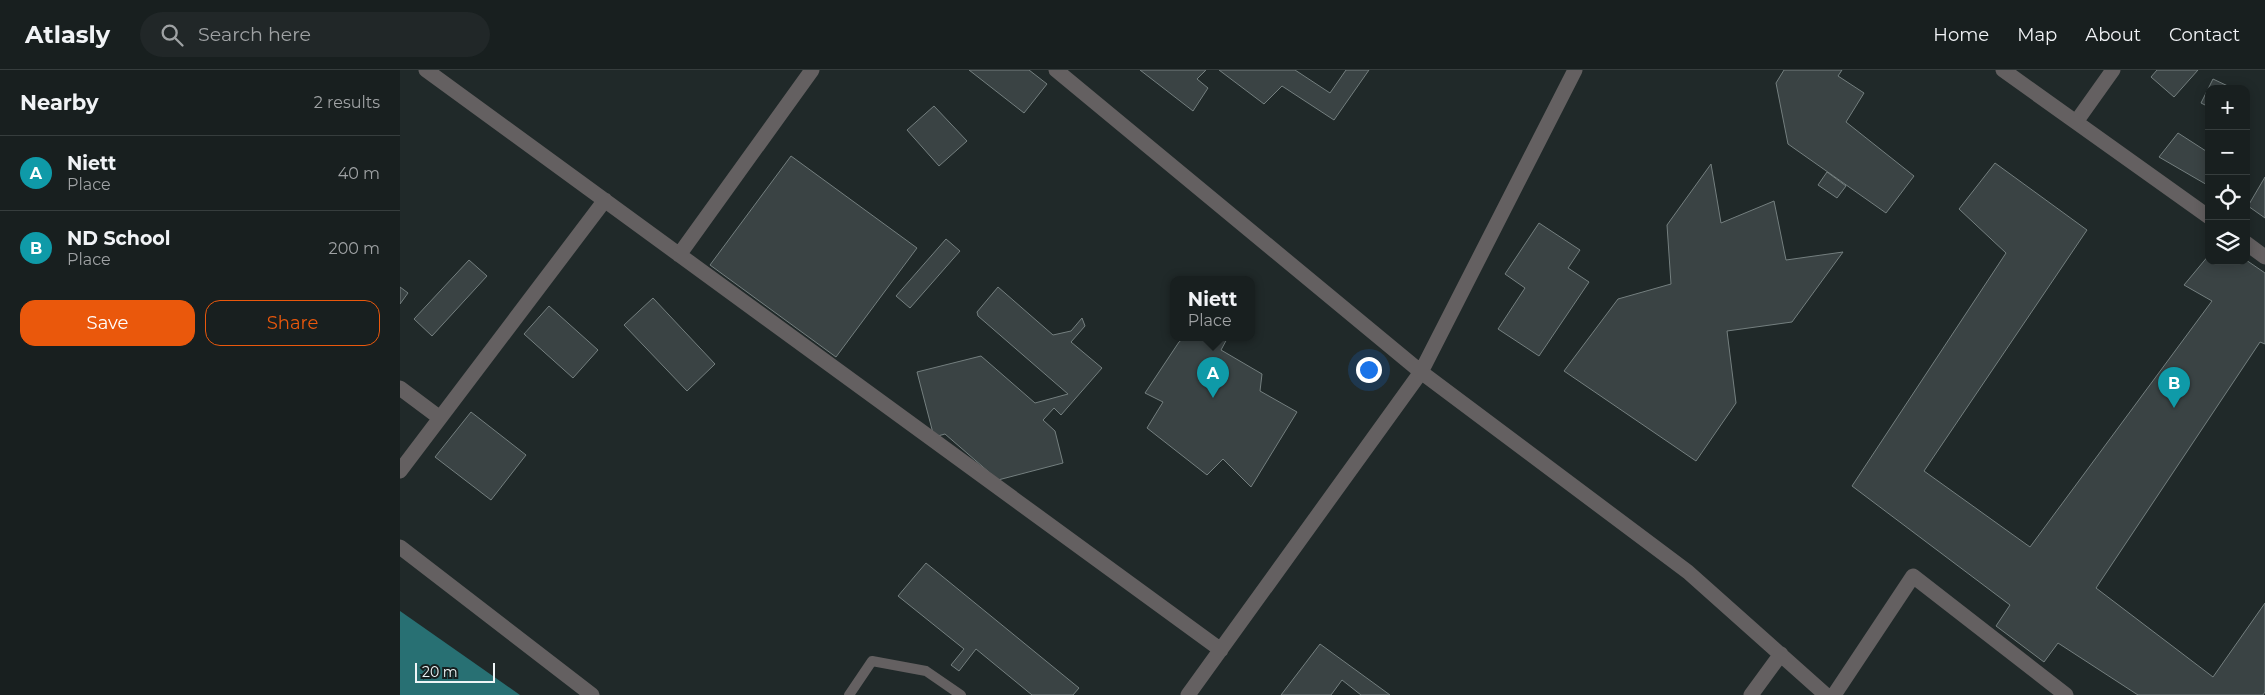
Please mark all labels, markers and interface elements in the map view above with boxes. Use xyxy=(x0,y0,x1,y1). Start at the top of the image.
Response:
search box xyxy=(140,12,490,57)
text: Atlasly xyxy=(25,20,110,49)
icon: search xyxy=(158,21,186,49)
text: Search here xyxy=(198,23,311,46)
text: Home xyxy=(1933,24,1989,46)
text: Map xyxy=(2017,24,2057,46)
text: About xyxy=(2085,24,2141,46)
text: Contact xyxy=(2169,24,2240,46)
map controls xyxy=(2205,85,2250,265)
button: + xyxy=(2205,85,2250,130)
text: Nearby xyxy=(20,90,99,115)
text: 2 results xyxy=(314,93,380,112)
button: − xyxy=(2205,130,2250,175)
text: Niett xyxy=(67,152,116,175)
text: A xyxy=(30,164,42,183)
text: 40 m xyxy=(338,164,380,183)
text: Place xyxy=(67,175,111,194)
button: locate xyxy=(2205,175,2250,220)
button: layers xyxy=(2205,220,2250,265)
text: ND School xyxy=(67,227,171,250)
text: B xyxy=(30,239,42,258)
text: 200 m xyxy=(329,239,380,258)
text: Place xyxy=(67,250,111,269)
popup xyxy=(1170,276,1255,341)
text: Niett xyxy=(1188,288,1237,311)
button: Save xyxy=(20,300,195,346)
button: Share xyxy=(205,300,380,346)
text: Place xyxy=(1188,311,1232,330)
pin: A xyxy=(1197,357,1229,398)
your location xyxy=(1356,357,1382,383)
pin: B xyxy=(2158,367,2190,408)
scale bar xyxy=(415,660,495,683)
text: 20 m xyxy=(422,663,458,681)

